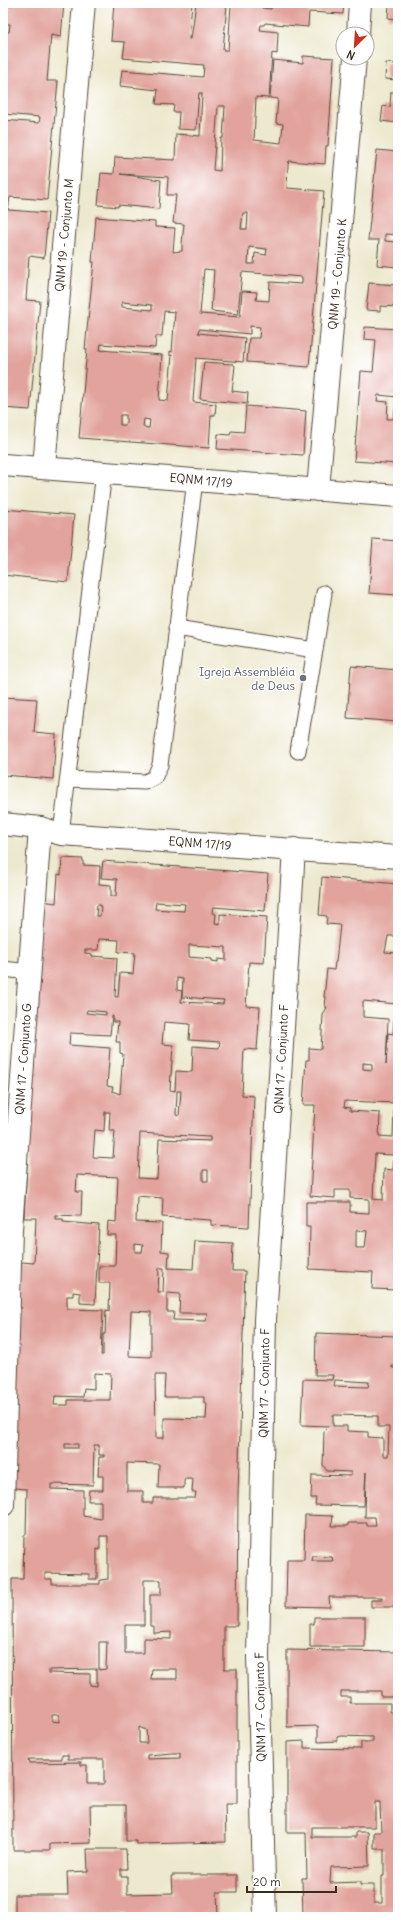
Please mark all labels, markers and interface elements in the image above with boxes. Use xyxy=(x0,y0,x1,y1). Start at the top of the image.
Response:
north arrow xyxy=(335,26,375,66)
text: N xyxy=(344,47,357,63)
street label: QNM 19 - Conjunto M xyxy=(52,178,76,292)
street label: QNM 19 - Conjunto K xyxy=(325,217,349,330)
street label: EQNM 17/19 xyxy=(169,470,233,490)
place label: Igreja Assembléia de Deus xyxy=(199,664,295,693)
marker: Igreja Assembléia de Deus xyxy=(298,673,308,683)
street label: EQNM 17/19 xyxy=(168,833,232,853)
street label: QNM 17 - Conjunto G xyxy=(12,1002,34,1115)
street label: QNM 17 - Conjunto F xyxy=(271,1004,291,1114)
street label: QNM 17 - Conjunto F xyxy=(256,1328,272,1438)
street label: QNM 17 - Conjunto F xyxy=(252,1652,268,1762)
scale bar xyxy=(247,1868,336,1894)
text: 20 m xyxy=(253,1874,281,1889)

